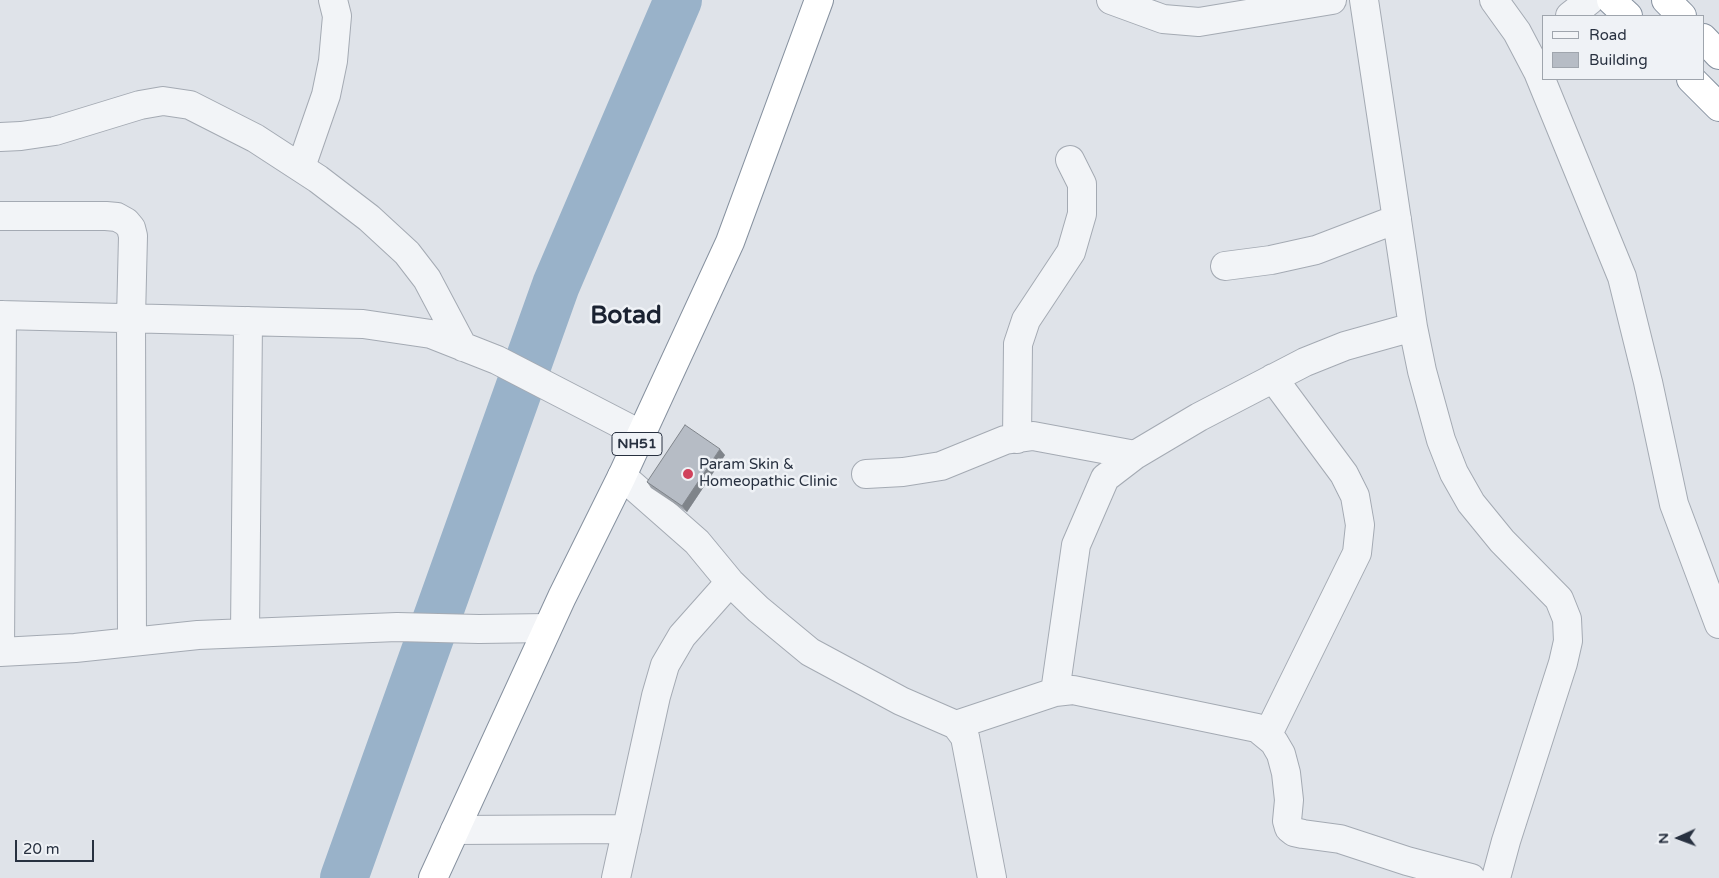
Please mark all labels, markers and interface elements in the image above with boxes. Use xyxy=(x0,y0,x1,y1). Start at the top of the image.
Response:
legend xyxy=(1542,15,1704,80)
text: Road xyxy=(1589,26,1627,44)
text: Building xyxy=(1589,51,1648,69)
district label: Botad xyxy=(590,301,662,331)
road number: NH51 xyxy=(612,432,662,456)
place label: Param Skin & Homeopathic Clinic xyxy=(699,456,838,491)
marker: Param Skin & Homeopathic Clinic xyxy=(681,467,695,481)
north arrow xyxy=(1654,813,1704,863)
scale bar xyxy=(18,830,96,862)
text: N xyxy=(1655,833,1672,844)
text: 20 m xyxy=(23,840,60,858)

